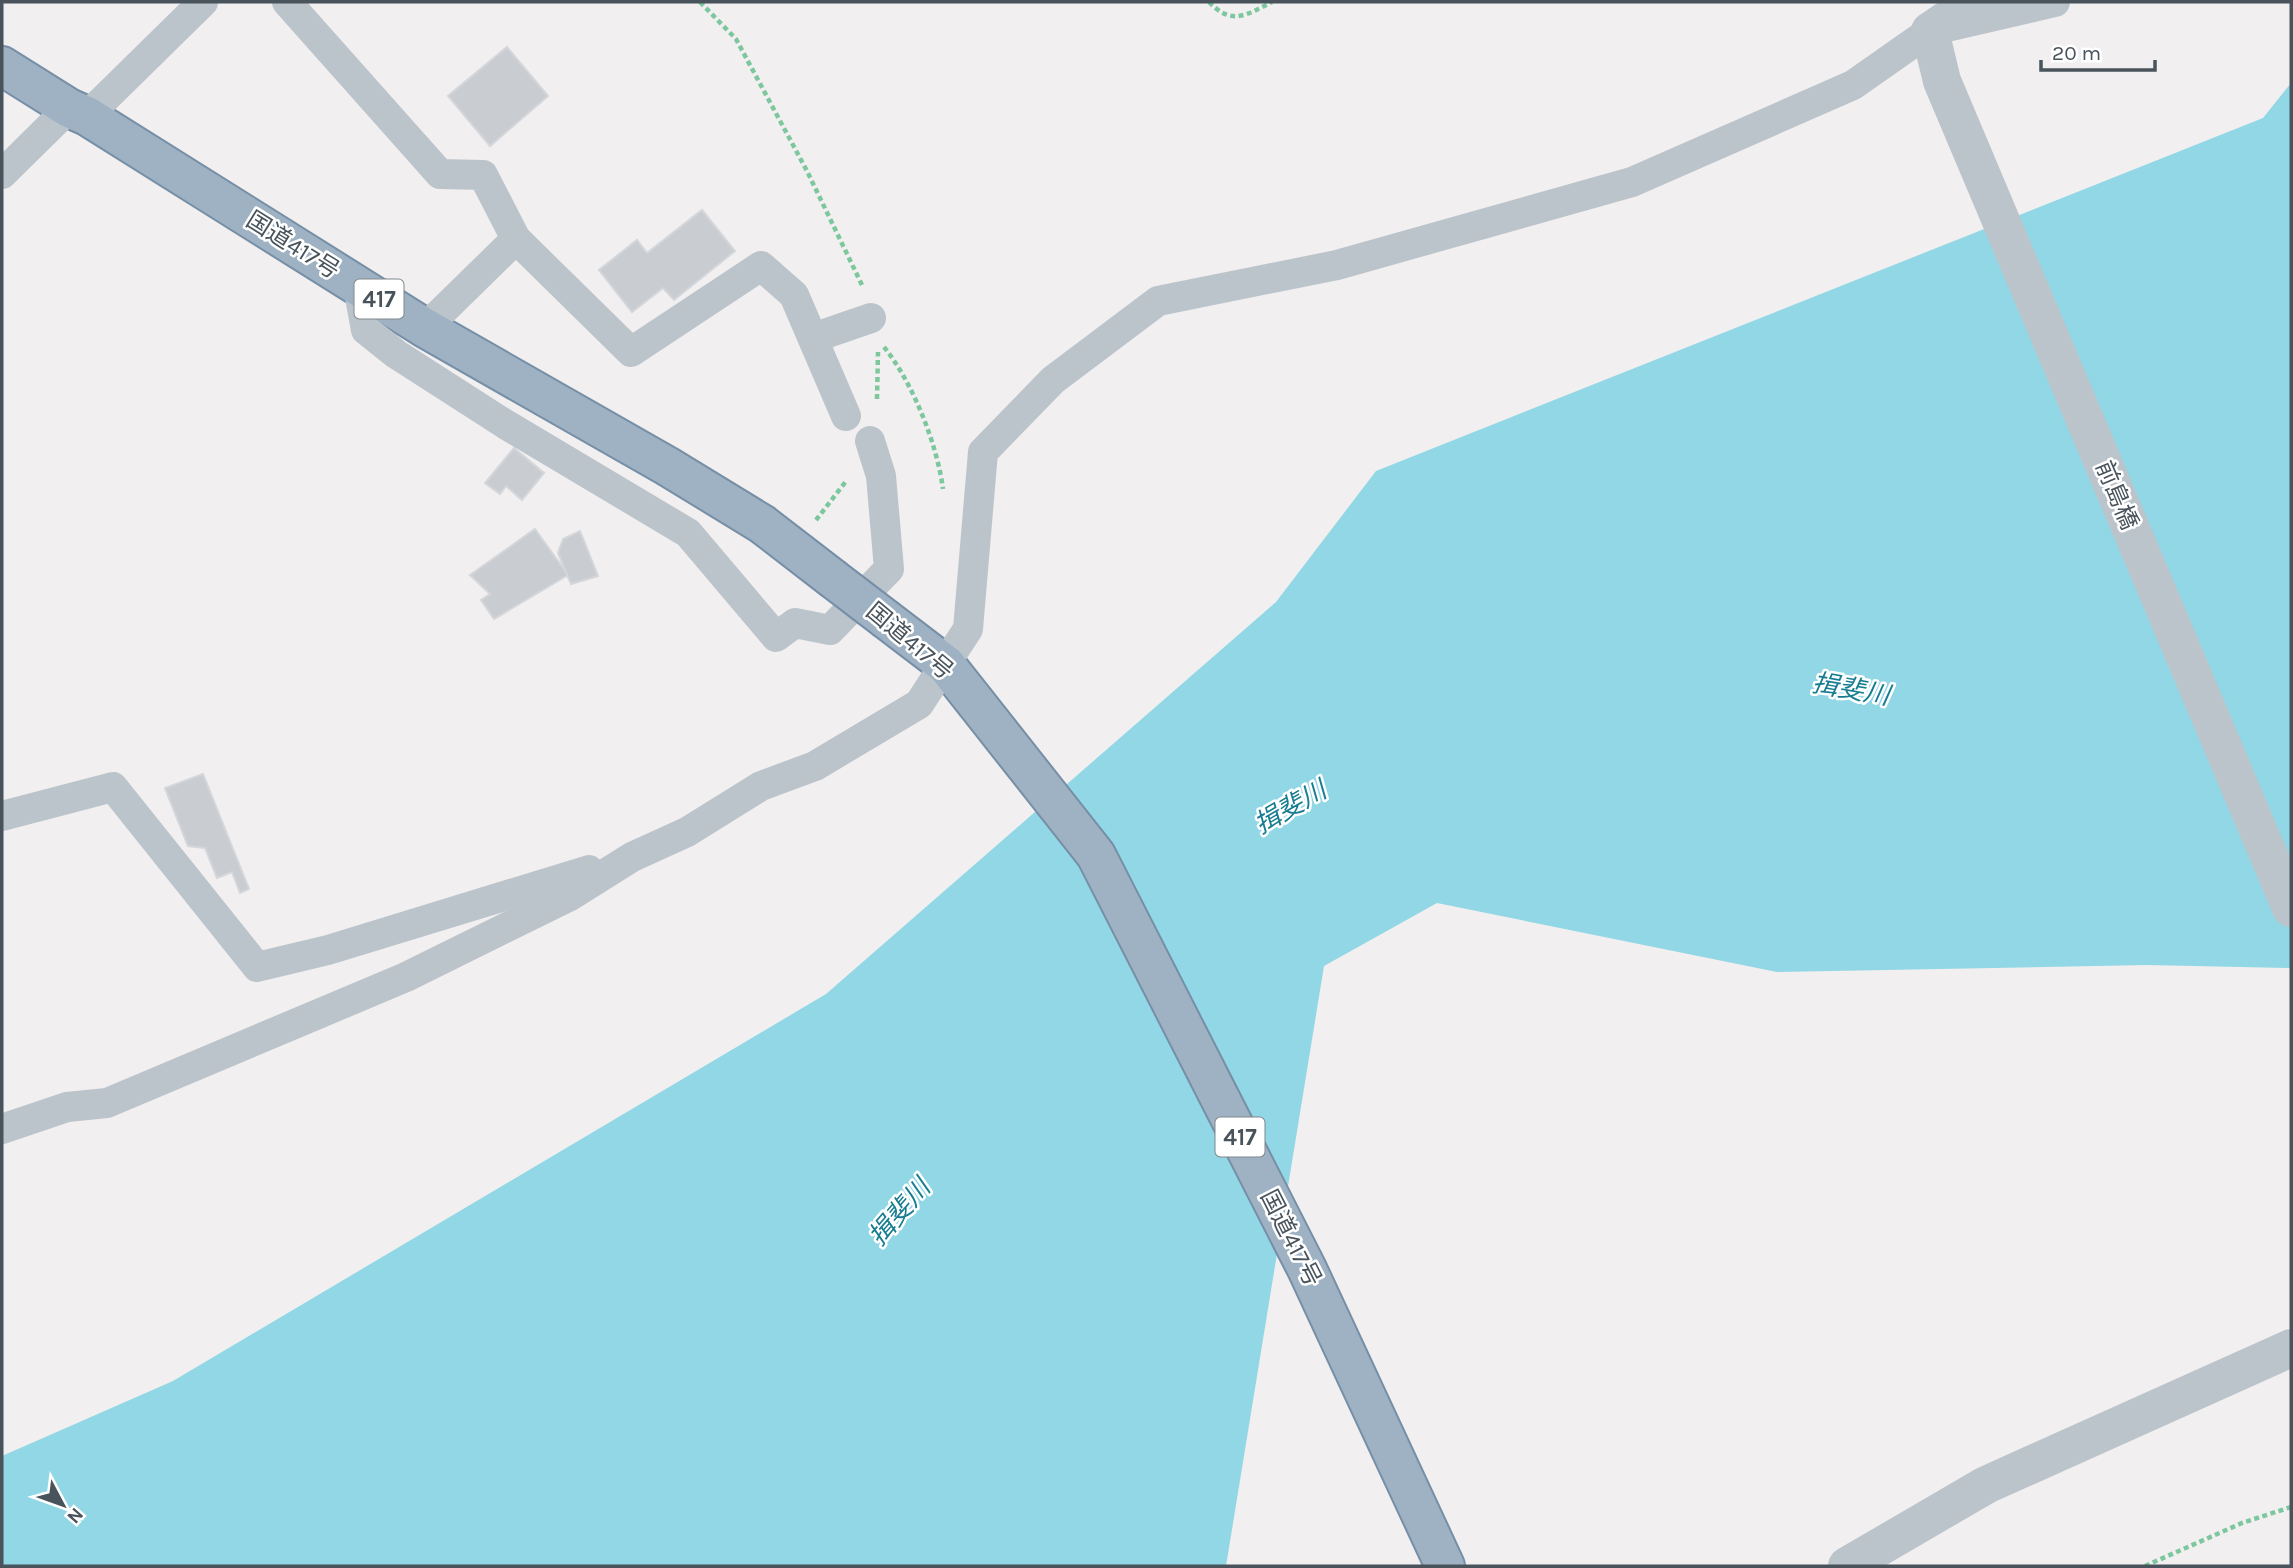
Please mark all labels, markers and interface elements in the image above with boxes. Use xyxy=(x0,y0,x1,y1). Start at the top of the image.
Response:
scale bar xyxy=(2041,28,2155,72)
text: 20 m xyxy=(2052,41,2101,65)
street label: 国道417号 xyxy=(241,205,345,285)
road number: 417 xyxy=(354,280,404,318)
street label: 前島橋 xyxy=(2090,456,2144,534)
street label: 国道417号 xyxy=(861,597,959,685)
water label: 揖斐川 xyxy=(1810,667,1895,712)
water label: 揖斐川 xyxy=(1249,773,1334,840)
road number: 417 xyxy=(1216,1118,1264,1156)
water label: 揖斐川 xyxy=(862,1170,939,1252)
street label: 国道417号 xyxy=(1255,1185,1327,1291)
north arrow xyxy=(28,1470,98,1540)
text: N xyxy=(62,1503,88,1528)

